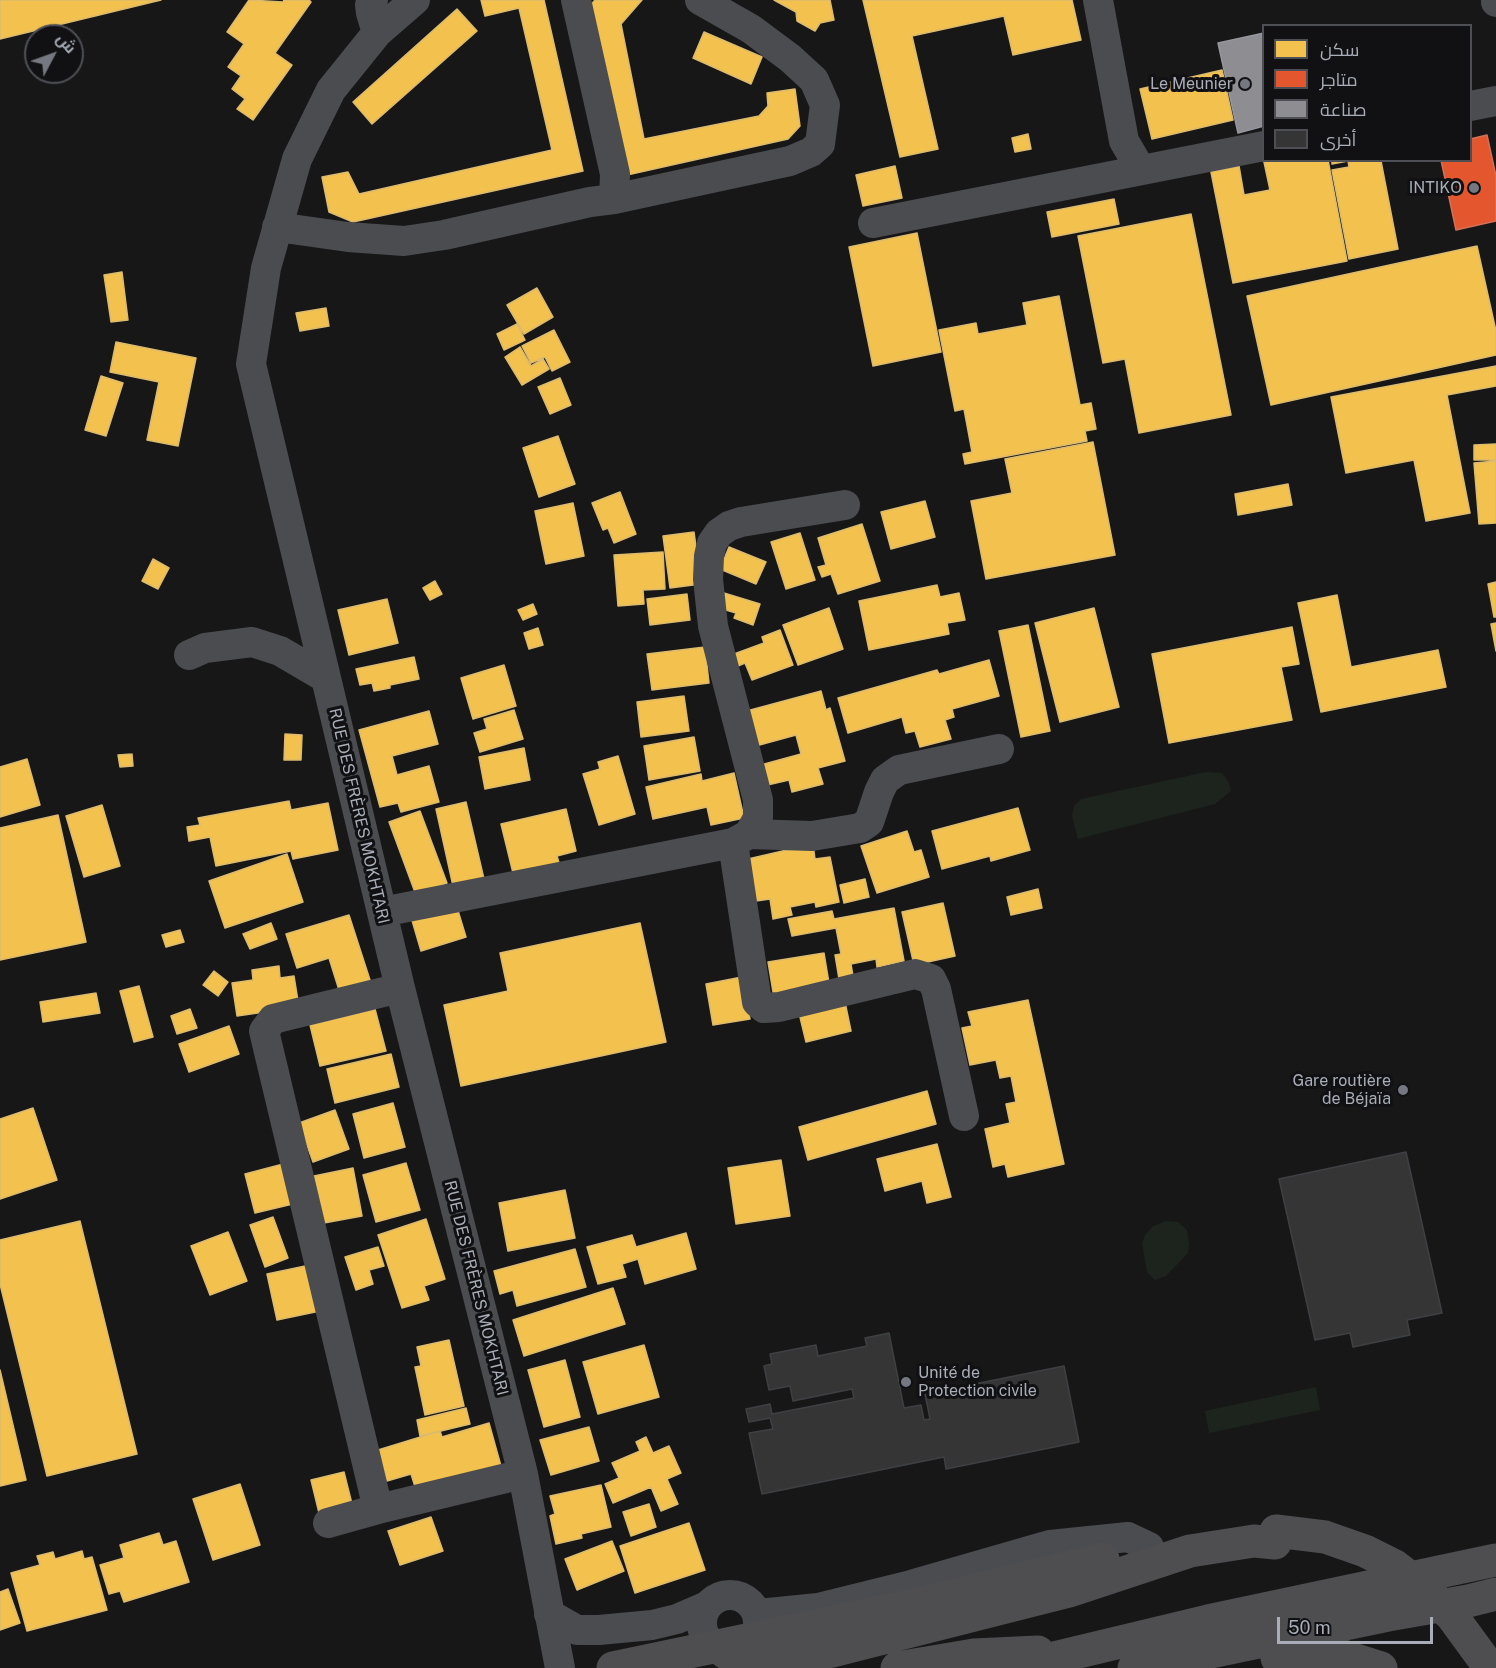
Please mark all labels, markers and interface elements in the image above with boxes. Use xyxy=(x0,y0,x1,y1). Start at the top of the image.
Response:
north arrow xyxy=(24,24,84,84)
legend xyxy=(1262,24,1472,162)
text: ش xyxy=(53,29,80,57)
text: سكن xyxy=(1320,39,1359,60)
text: متاجر xyxy=(1320,69,1358,90)
place label: Le Meunier xyxy=(1150,74,1233,94)
marker: Le Meunier xyxy=(1238,77,1252,91)
text: صناعة xyxy=(1320,99,1366,120)
text: أخرى xyxy=(1320,129,1356,150)
place label: INTIKO xyxy=(1409,178,1462,198)
marker: INTIKO xyxy=(1467,181,1481,195)
street label: RUE DES FRÈRES MOKHTARI xyxy=(325,706,393,926)
place label: Gare routière de Béjaïa xyxy=(1292,1071,1391,1109)
marker: Gare routière de Béjaïa xyxy=(1396,1083,1410,1097)
street label: RUE DES FRÈRES MOKHTARI xyxy=(440,1179,512,1397)
place label: Unité de Protection civile xyxy=(918,1363,1037,1401)
marker: Unité de Protection civile xyxy=(899,1375,913,1389)
scale bar xyxy=(1280,1605,1436,1643)
text: 50 m xyxy=(1288,1617,1331,1638)

